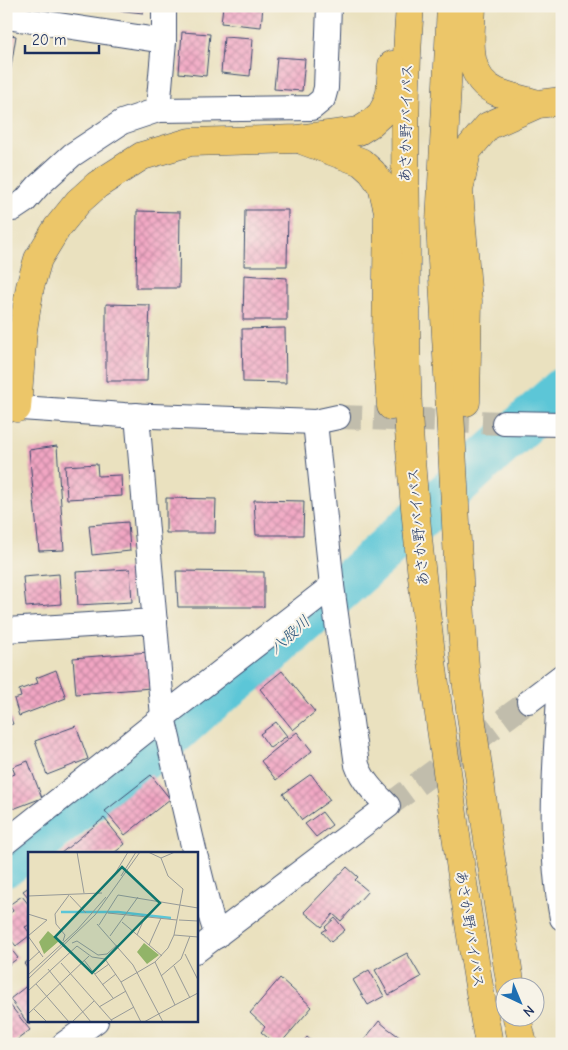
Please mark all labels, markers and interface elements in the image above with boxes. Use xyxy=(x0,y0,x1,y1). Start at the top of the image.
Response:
scale bar xyxy=(25,22,99,54)
text: 20 m xyxy=(32,31,66,49)
street label: あさか野バイパス xyxy=(396,63,416,183)
street label: あさか野バイパス xyxy=(404,467,432,587)
water label: 八股川 xyxy=(266,612,314,658)
inset map xyxy=(28,852,198,1022)
street label: あさか野バイパス xyxy=(452,869,488,989)
north arrow xyxy=(496,978,546,1028)
text: N xyxy=(519,1002,538,1020)

